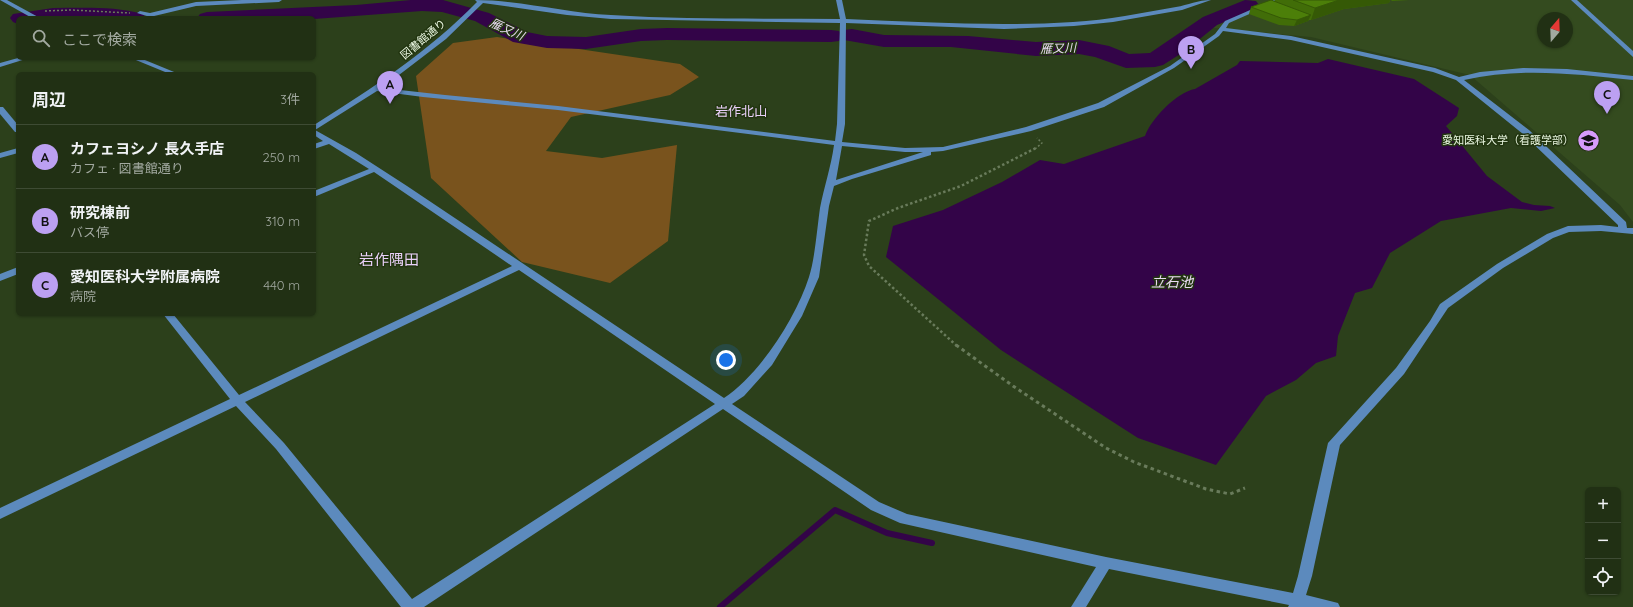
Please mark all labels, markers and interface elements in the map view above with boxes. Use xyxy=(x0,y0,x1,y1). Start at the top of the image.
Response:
north arrow xyxy=(1537,12,1573,48)
water label: 雁又川 xyxy=(487,15,528,44)
search box xyxy=(16,16,316,60)
street label: 図書館通り xyxy=(397,16,449,62)
icon: search xyxy=(30,27,52,49)
text: ここで検索 xyxy=(62,30,137,49)
pin: B xyxy=(1178,36,1204,69)
water label: 雁又川 xyxy=(1040,40,1078,56)
pin: A xyxy=(377,71,403,104)
pin: C xyxy=(1594,81,1620,114)
text: 周辺 xyxy=(32,89,66,110)
text: 3件 xyxy=(280,91,300,107)
district label: 岩作北山 xyxy=(715,103,767,119)
school or university icon: 愛知医科大学（看護学部） xyxy=(1576,127,1602,153)
place label: 愛知医科大学（看護学部） xyxy=(1442,133,1574,147)
text: カフェヨシノ 長久手店 xyxy=(70,139,224,158)
text: A xyxy=(41,149,49,165)
text: 250 m xyxy=(263,149,300,165)
text: カフェ · 図書館通り xyxy=(70,160,184,176)
text: 研究棟前 xyxy=(70,203,130,222)
text: B xyxy=(41,213,49,229)
text: 310 m xyxy=(265,213,300,229)
text: バス停 xyxy=(70,224,109,240)
district label: 岩作隅田 xyxy=(359,250,419,269)
text: 愛知医科大学附属病院 xyxy=(70,267,220,286)
water label: 立石池 xyxy=(1151,273,1195,291)
text: C xyxy=(41,277,49,293)
text: 440 m xyxy=(263,277,300,293)
text: 病院 xyxy=(70,288,96,304)
your location xyxy=(716,350,736,370)
map controls xyxy=(1585,487,1621,595)
button: + xyxy=(1585,487,1621,523)
button: − xyxy=(1585,523,1621,559)
button: locate xyxy=(1585,559,1621,595)

